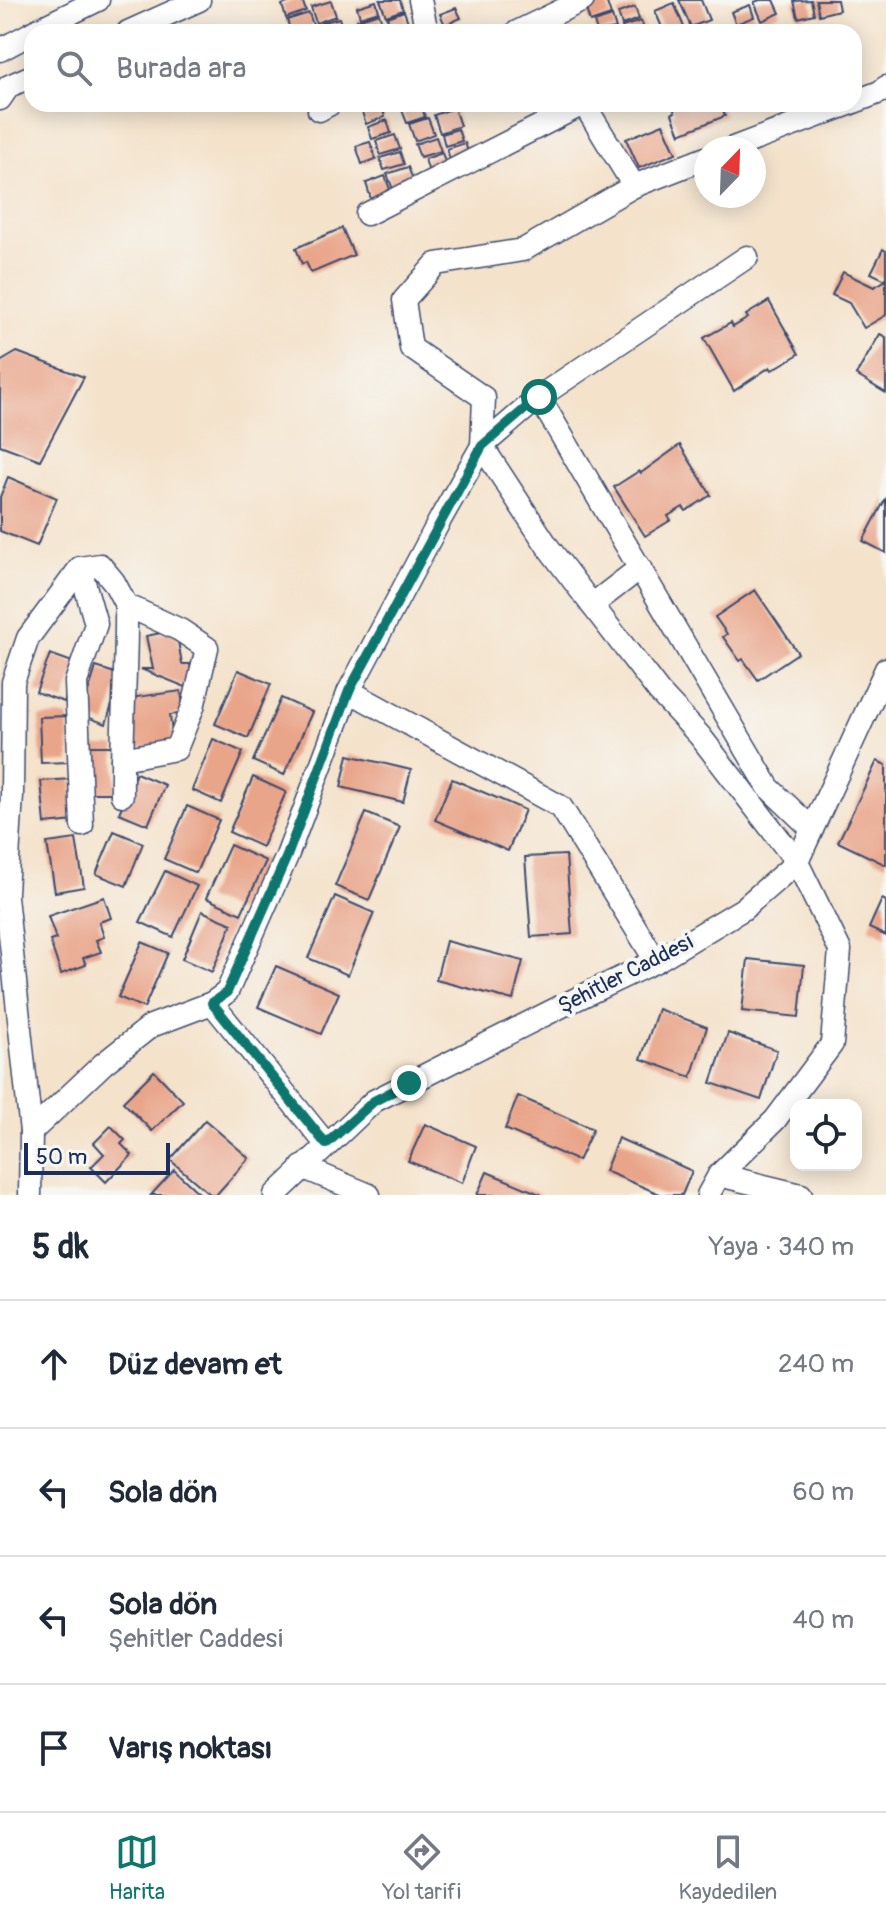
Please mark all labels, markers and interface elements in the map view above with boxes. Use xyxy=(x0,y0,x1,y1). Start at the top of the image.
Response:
search box xyxy=(24,24,862,112)
icon: search xyxy=(52,46,96,90)
text: Burada ara xyxy=(116,50,247,87)
north arrow xyxy=(694,136,766,208)
route start xyxy=(521,379,557,415)
street label: Şehitler Caddesi xyxy=(553,928,698,1020)
route end xyxy=(391,1065,427,1101)
map controls xyxy=(790,1099,862,1171)
button: locate xyxy=(790,1099,862,1171)
scale bar xyxy=(24,1139,170,1175)
text: 50 m xyxy=(36,1143,87,1171)
text: 5 dk xyxy=(32,1226,89,1269)
text: Yaya · 340 m xyxy=(709,1231,854,1263)
icon: ahead xyxy=(32,1342,76,1386)
text: Düz devam et xyxy=(108,1346,282,1383)
text: 240 m xyxy=(778,1348,854,1380)
icon: left xyxy=(32,1470,76,1514)
text: Sola dön xyxy=(108,1474,217,1511)
text: 60 m xyxy=(792,1476,854,1508)
text: Sola dön xyxy=(108,1586,217,1623)
icon: left xyxy=(32,1598,76,1642)
text: 40 m xyxy=(792,1604,854,1636)
text: Şehitler Caddesi xyxy=(108,1623,283,1655)
icon: arrive xyxy=(32,1726,76,1770)
text: Varış noktası xyxy=(108,1730,272,1767)
tab: Harita xyxy=(109,1830,165,1906)
tab: Yol tarifi xyxy=(382,1830,461,1906)
tab: Kaydedilen xyxy=(679,1830,777,1906)

